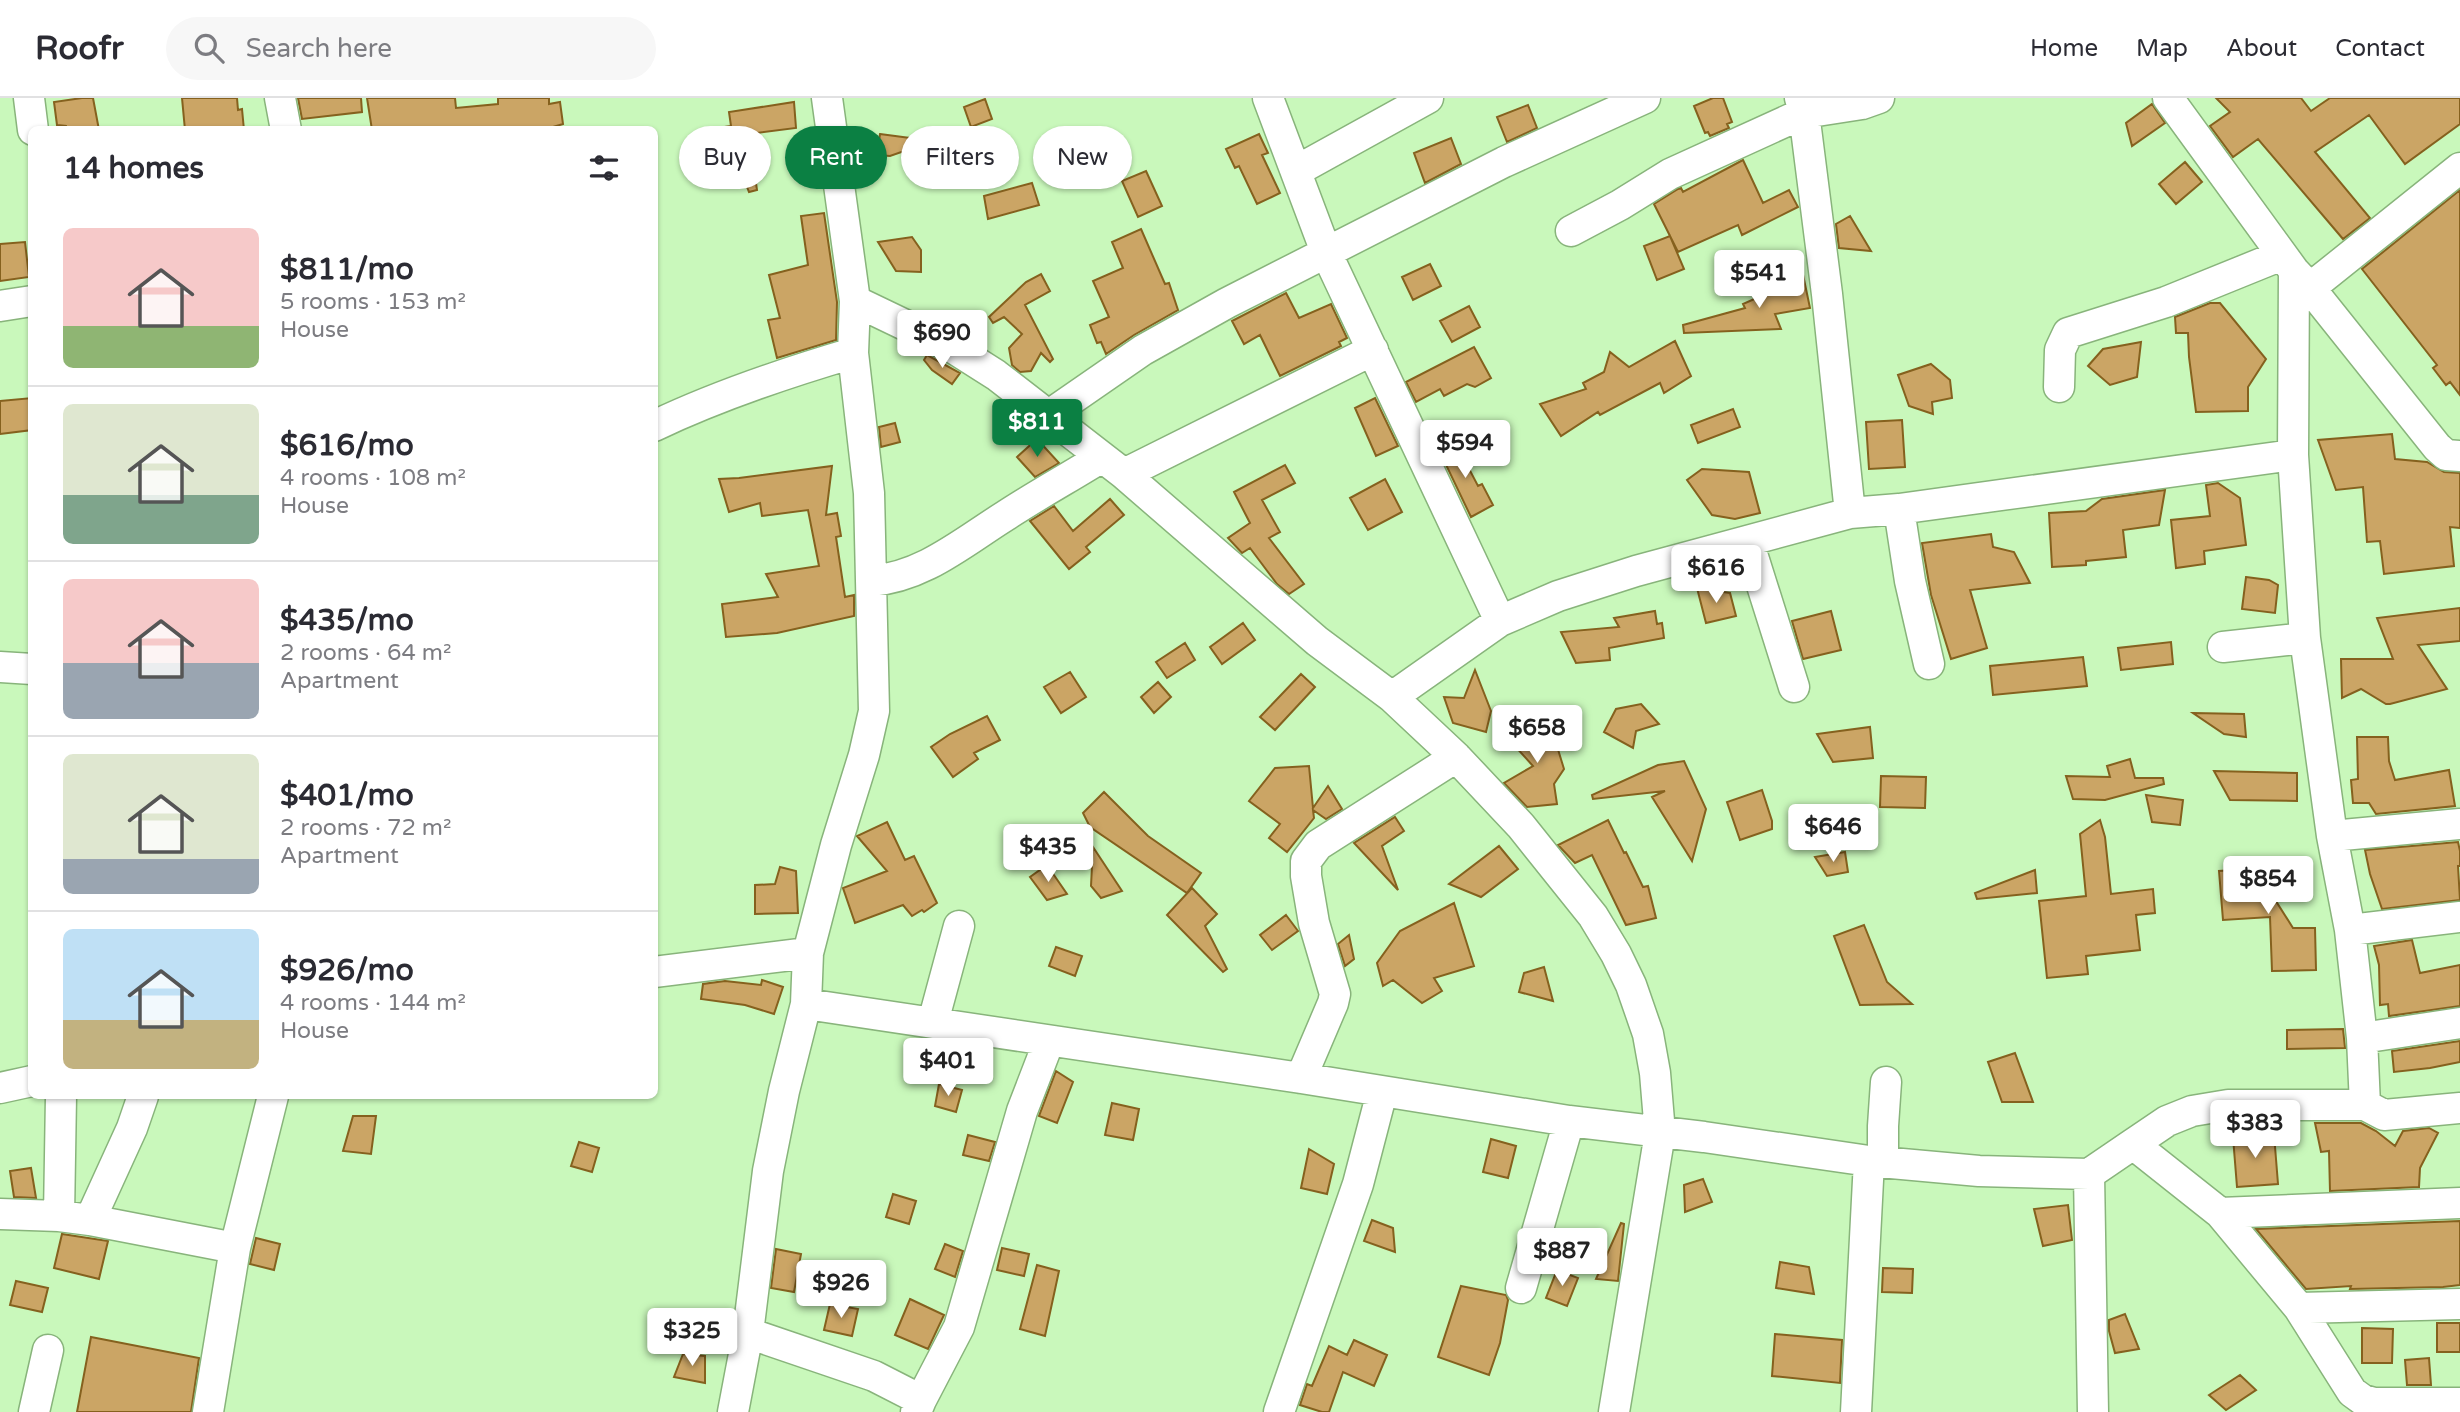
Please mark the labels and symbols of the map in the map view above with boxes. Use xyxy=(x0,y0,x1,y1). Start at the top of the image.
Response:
pin: $541 xyxy=(1718,250,1800,310)
pin: $690 xyxy=(901,310,983,370)
pin: $811 xyxy=(996,400,1078,459)
pin: $594 xyxy=(1424,420,1506,480)
pin: $616 xyxy=(1675,546,1757,605)
pin: $658 xyxy=(1496,706,1578,765)
pin: $646 xyxy=(1792,804,1874,864)
pin: $435 xyxy=(1007,824,1089,884)
pin: $854 xyxy=(2227,856,2309,916)
pin: $401 xyxy=(907,1038,989,1098)
pin: $383 xyxy=(2214,1100,2296,1160)
pin: $887 xyxy=(1521,1228,1603,1288)
pin: $926 xyxy=(800,1260,882,1320)
pin: $325 xyxy=(651,1308,733,1368)

